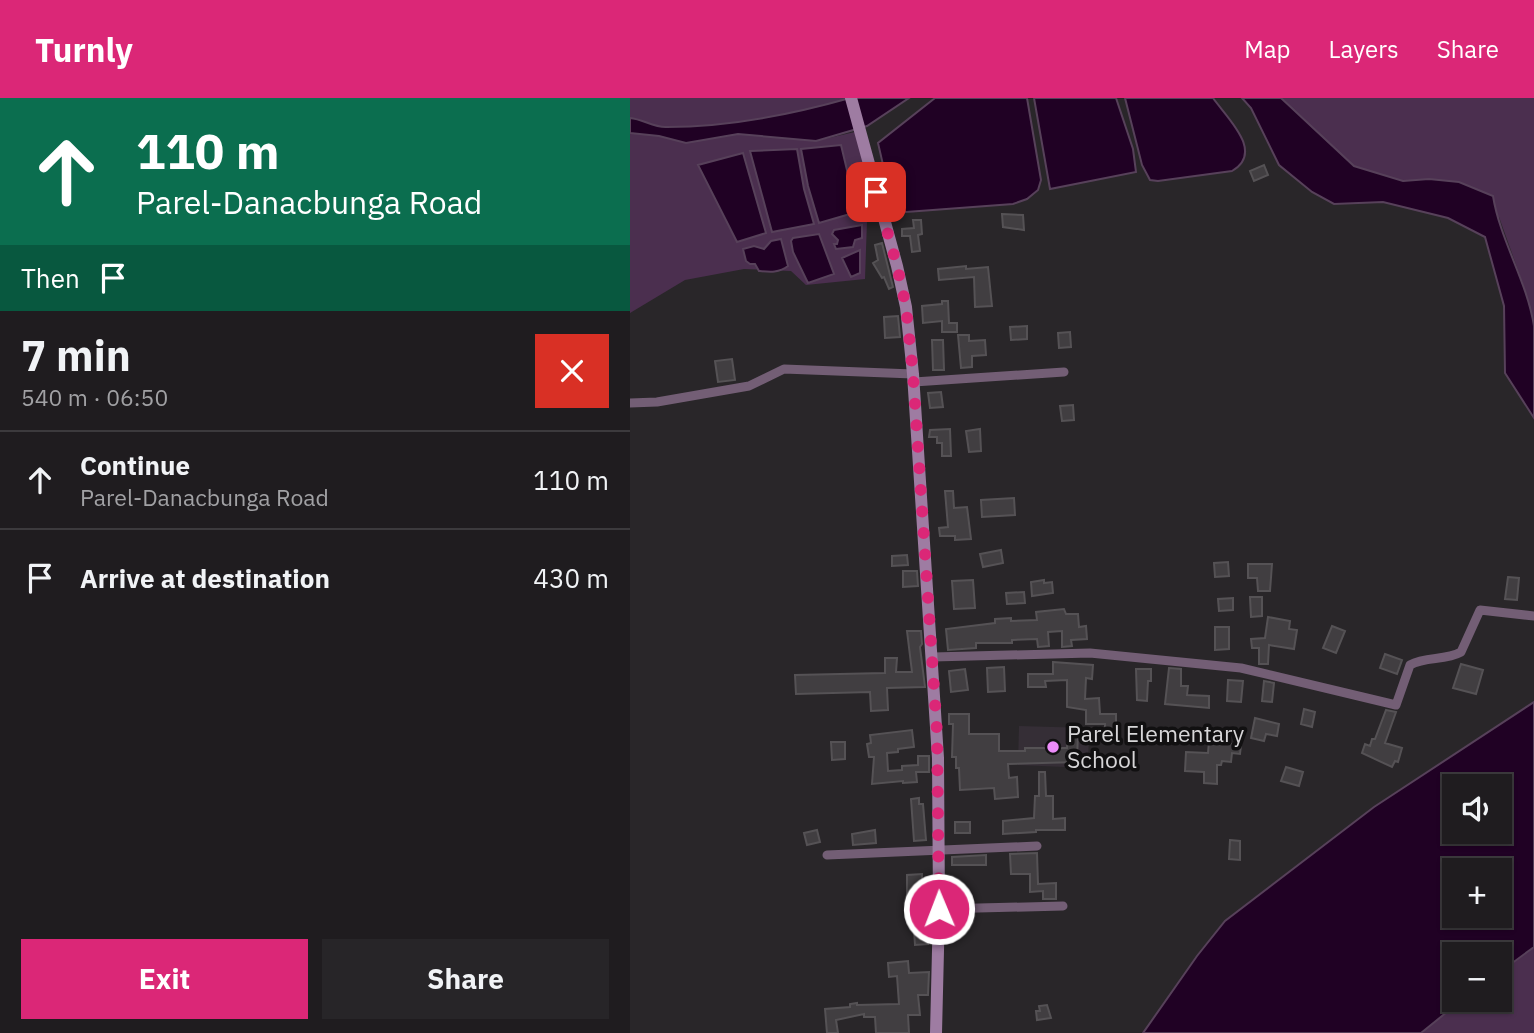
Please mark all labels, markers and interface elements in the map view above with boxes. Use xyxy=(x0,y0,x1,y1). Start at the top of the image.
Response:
text: Turnly xyxy=(35,28,133,71)
text: Map xyxy=(1244,33,1291,65)
text: Layers xyxy=(1329,33,1399,65)
text: Share xyxy=(1437,33,1499,65)
text: 110 m xyxy=(136,119,280,182)
icon: ahead xyxy=(21,126,112,217)
pin xyxy=(846,162,906,222)
icon: arrive xyxy=(857,173,895,211)
text: Parel-Danacbunga Road xyxy=(136,181,482,223)
icon: arrive xyxy=(94,259,132,297)
text: Then xyxy=(21,261,80,295)
text: 7 min xyxy=(21,328,131,383)
button: close xyxy=(535,334,609,408)
text: 540 m · 06:50 xyxy=(21,382,168,412)
text: Continue xyxy=(80,448,190,482)
icon: ahead xyxy=(21,461,59,499)
text: 110 m xyxy=(533,463,609,497)
text: Parel-Danacbunga Road xyxy=(80,482,329,512)
icon: arrive xyxy=(21,559,59,597)
text: Arrive at destination xyxy=(80,561,330,595)
text: 430 m xyxy=(533,561,609,595)
place label: Parel Elementary School xyxy=(1067,718,1245,774)
marker: Parel Elementary School xyxy=(1045,739,1061,755)
map controls xyxy=(1442,774,1512,1012)
button: sound xyxy=(1442,774,1512,844)
button: + xyxy=(1442,858,1512,928)
position arrow xyxy=(902,872,976,946)
button: Exit xyxy=(21,939,308,1019)
button: Share xyxy=(322,939,609,1019)
button: − xyxy=(1442,942,1512,1012)

